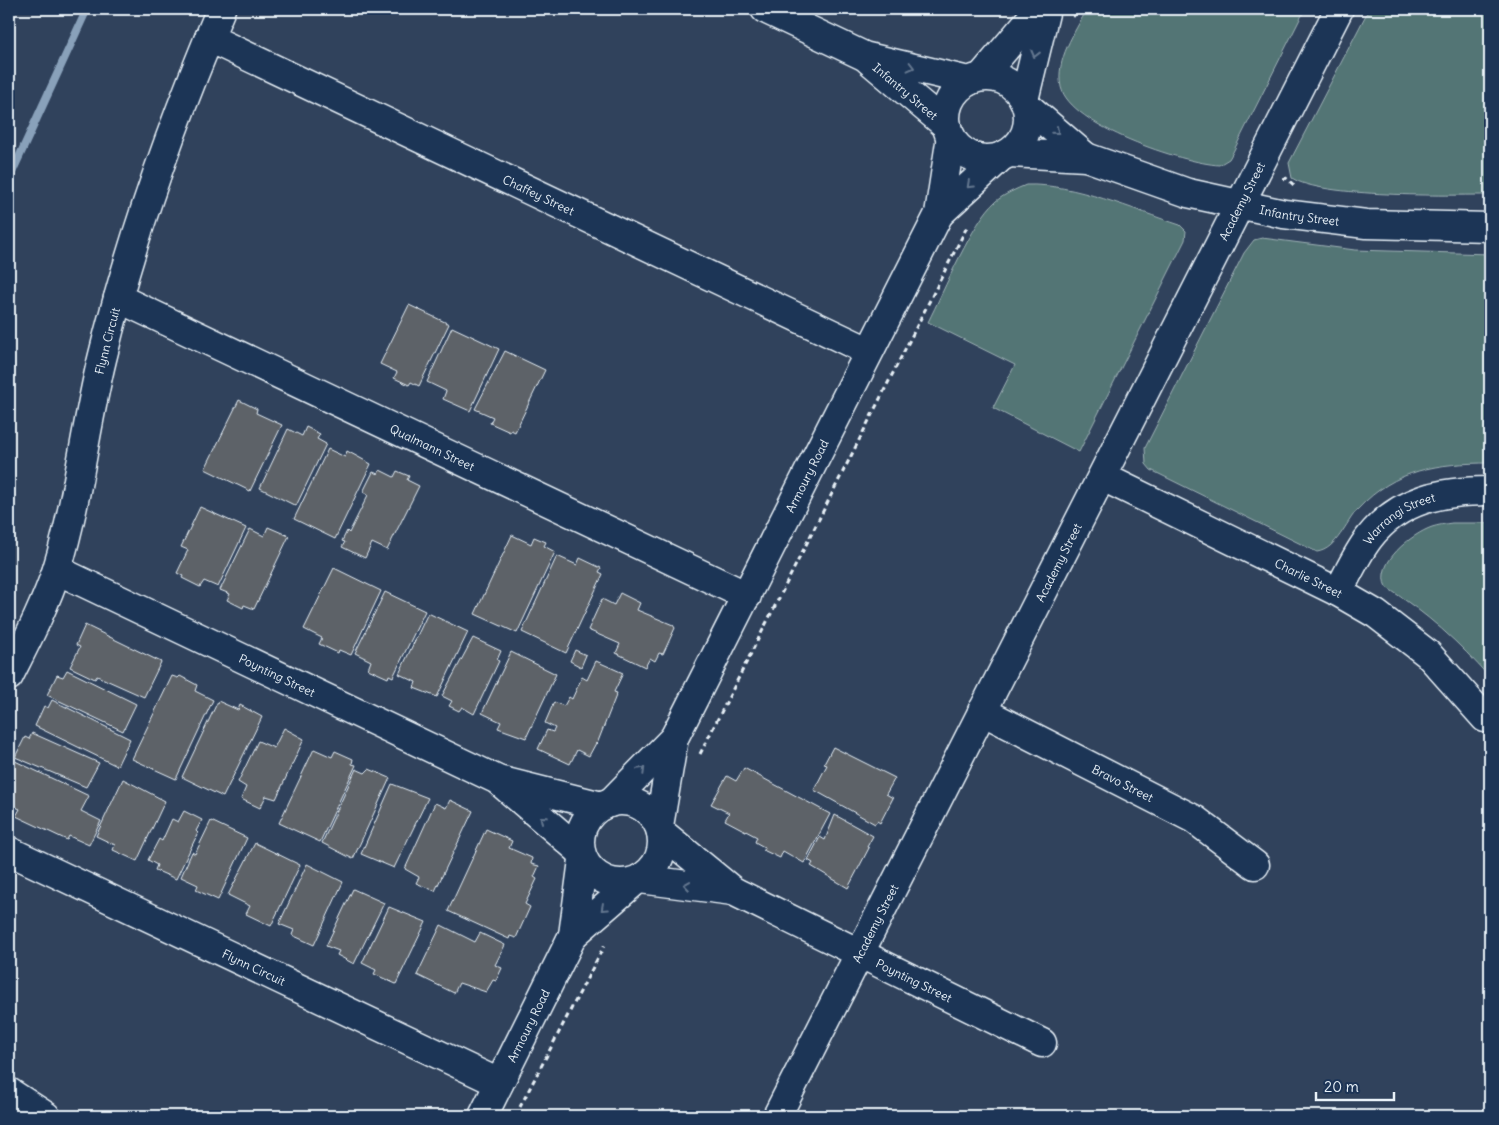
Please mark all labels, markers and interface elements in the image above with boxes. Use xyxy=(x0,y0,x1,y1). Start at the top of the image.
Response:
one-way arrow xyxy=(1030,50,1041,59)
street label: Infantry Street xyxy=(870,59,941,123)
one-way arrow xyxy=(907,61,916,72)
one-way arrow xyxy=(1051,125,1060,134)
street label: Academy Street xyxy=(1215,159,1268,243)
street label: Chaffey Street xyxy=(500,171,577,218)
one-way arrow xyxy=(967,179,976,188)
street label: Infantry Street xyxy=(1258,201,1340,228)
street label: Flynn Circuit xyxy=(91,306,122,376)
street label: Qualmann Street xyxy=(388,421,477,473)
street label: Armoury Road xyxy=(782,437,831,515)
street label: Warrangi Street xyxy=(1359,489,1436,547)
street label: Academy Street xyxy=(1032,520,1084,604)
street label: Charlie Street xyxy=(1272,555,1345,601)
street label: Poynting Street xyxy=(237,650,318,699)
street label: Bravo Street xyxy=(1090,761,1156,805)
one-way arrow xyxy=(636,767,645,776)
one-way arrow xyxy=(540,816,549,825)
one-way arrow xyxy=(682,880,690,891)
street label: Academy Street xyxy=(849,882,901,965)
one-way arrow xyxy=(600,902,609,911)
street label: Flynn Circuit xyxy=(220,946,288,988)
street label: Poynting Street xyxy=(874,955,955,1005)
street label: Armoury Road xyxy=(504,987,552,1065)
scale bar xyxy=(1316,1070,1394,1102)
text: 20 m xyxy=(1324,1077,1359,1096)

